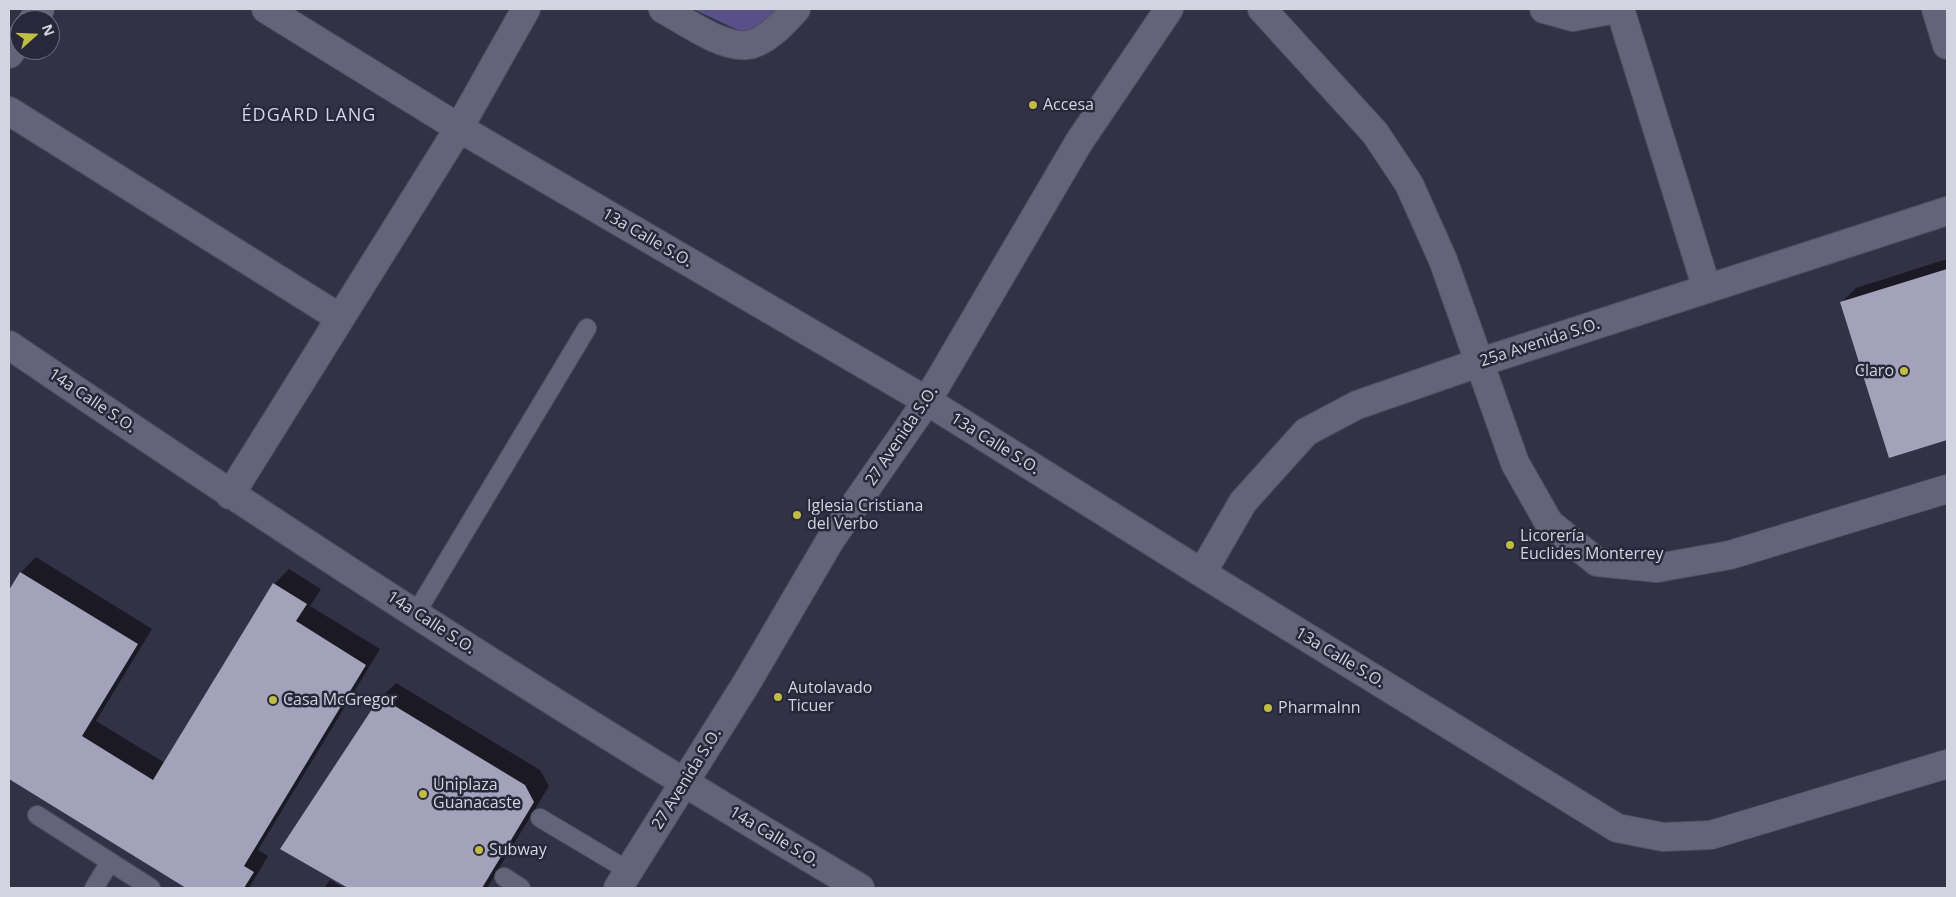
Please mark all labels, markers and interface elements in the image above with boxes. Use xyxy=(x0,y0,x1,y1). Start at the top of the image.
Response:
north arrow xyxy=(10,10,60,60)
text: N xyxy=(38,21,59,39)
place label: Accesa xyxy=(1043,95,1094,115)
marker: Accesa xyxy=(1027,99,1039,111)
district label: ÉDGARD LANG xyxy=(240,105,378,127)
street label: 13a Calle S.O. xyxy=(598,204,696,272)
street label: 25a Avenida S.O. xyxy=(1478,315,1602,371)
place label: Claro xyxy=(1855,361,1894,381)
street label: 14a Calle S.O. xyxy=(45,365,139,437)
marker: Claro xyxy=(1898,365,1910,377)
street label: 27 Avenida S.O. xyxy=(862,383,942,489)
street label: 13a Calle S.O. xyxy=(947,409,1043,479)
place label: Iglesia Cristiana del Verbo xyxy=(807,496,924,534)
marker: Iglesia Cristiana del Verbo xyxy=(791,509,803,521)
place label: Licorería Euclides Monterrey xyxy=(1520,526,1664,564)
marker: Licorería Euclides Monterrey xyxy=(1504,539,1516,551)
street label: 14a Calle S.O. xyxy=(383,587,479,659)
street label: 13a Calle S.O. xyxy=(1292,624,1388,692)
place label: Autolavado Ticuer xyxy=(788,678,872,716)
place label: Casa McGregor xyxy=(283,690,397,710)
marker: Autolavado Ticuer xyxy=(772,691,784,703)
marker: Casa McGregor xyxy=(267,694,279,706)
place label: PharmaInn xyxy=(1278,698,1361,718)
marker: PharmaInn xyxy=(1262,702,1274,714)
street label: 27 Avenida S.O. xyxy=(648,725,726,833)
place label: Uniplaza Guanacaste xyxy=(433,775,521,813)
marker: Uniplaza Guanacaste xyxy=(417,788,429,800)
street label: 14a Calle S.O. xyxy=(726,803,822,871)
place label: Subway xyxy=(489,840,547,860)
marker: Subway xyxy=(473,844,485,856)

